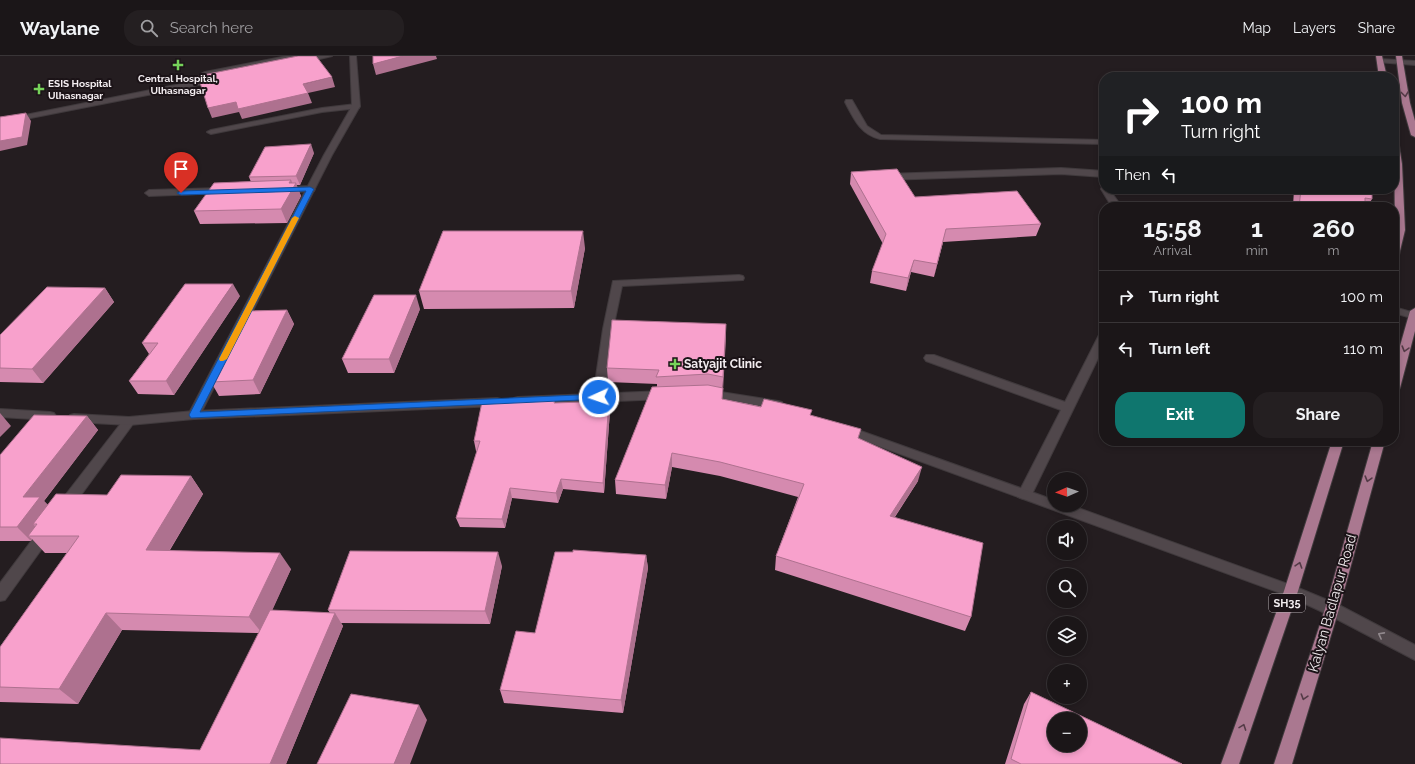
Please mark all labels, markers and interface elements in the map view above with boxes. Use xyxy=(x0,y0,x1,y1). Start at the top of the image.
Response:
search box xyxy=(124,10,404,46)
text: Waylane xyxy=(20,17,100,39)
icon: search xyxy=(138,17,160,39)
text: Search here xyxy=(170,19,253,37)
text: Map xyxy=(1243,20,1271,36)
text: Layers xyxy=(1293,20,1336,36)
text: Share xyxy=(1358,20,1395,36)
marker: Central Hospital, Ulhasnagar xyxy=(172,59,184,71)
place label: Central Hospital, Ulhasnagar xyxy=(138,73,218,96)
place label: ESIS Hospital Ulhasnagar xyxy=(48,78,112,101)
marker: ESIS Hospital Ulhasnagar xyxy=(33,83,45,95)
text: 100 m xyxy=(1181,87,1262,120)
icon: right xyxy=(1115,88,1167,140)
one-way arrow xyxy=(1400,91,1409,97)
text: Turn right xyxy=(1181,121,1260,142)
pin xyxy=(164,152,198,193)
icon: arrive xyxy=(170,158,192,180)
icon: left xyxy=(1158,164,1180,186)
text: Then xyxy=(1115,166,1150,184)
text: 15:58 xyxy=(1143,214,1202,243)
text: 1 xyxy=(1251,214,1263,243)
text: 260 xyxy=(1312,214,1355,243)
text: Arrival xyxy=(1153,243,1191,258)
text: min xyxy=(1246,243,1268,258)
text: m xyxy=(1328,243,1340,258)
icon: right xyxy=(1115,286,1137,308)
text: Turn right xyxy=(1149,288,1219,306)
text: 100 m xyxy=(1341,288,1383,306)
icon: left xyxy=(1115,338,1137,360)
text: Turn left xyxy=(1149,340,1210,358)
text: 110 m xyxy=(1343,340,1383,358)
one-way arrow xyxy=(1401,345,1410,352)
place label: Satyajit Clinic xyxy=(684,357,762,371)
marker: Satyajit Clinic xyxy=(669,358,681,370)
position arrow xyxy=(578,376,620,418)
button: Exit xyxy=(1115,392,1245,438)
button: Share xyxy=(1253,392,1383,438)
north arrow xyxy=(1047,472,1087,512)
map controls xyxy=(1047,472,1087,752)
one-way arrow xyxy=(1364,475,1373,482)
button: sound xyxy=(1047,520,1087,560)
street label: Kalyan Badlapur Road xyxy=(1305,532,1359,674)
one-way arrow xyxy=(1294,562,1303,569)
button: search xyxy=(1047,568,1087,608)
road number: SH35 xyxy=(1269,594,1305,612)
button: layers xyxy=(1047,616,1087,656)
one-way arrow xyxy=(1377,632,1385,640)
button: + xyxy=(1047,664,1087,704)
one-way arrow xyxy=(1300,694,1309,701)
button: − xyxy=(1047,712,1087,752)
one-way arrow xyxy=(1238,724,1246,731)

